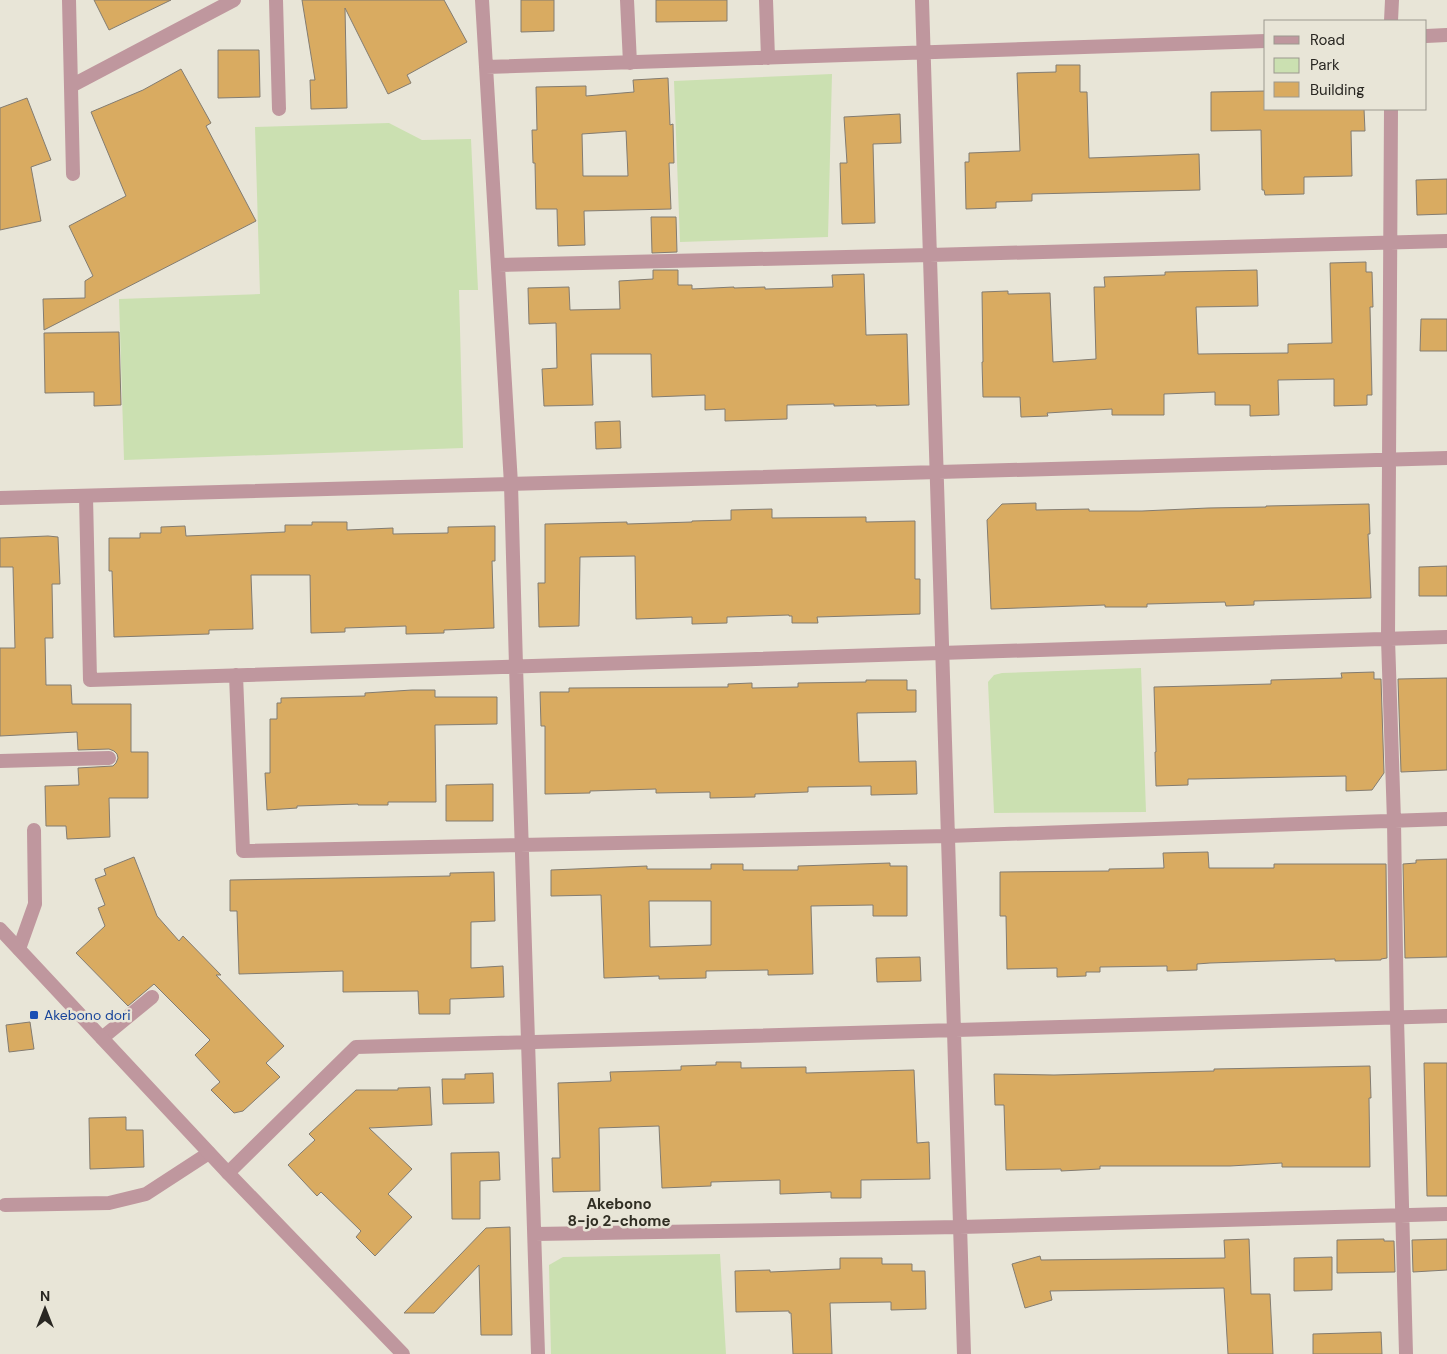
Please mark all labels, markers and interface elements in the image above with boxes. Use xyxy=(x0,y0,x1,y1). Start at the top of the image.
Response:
legend xyxy=(1264,20,1427,110)
text: Road xyxy=(1310,30,1345,50)
text: Park xyxy=(1310,55,1340,75)
text: Building xyxy=(1310,80,1365,100)
place label: Akebono dori xyxy=(44,1006,131,1024)
marker: Akebono dori xyxy=(28,1009,40,1021)
district label: Akebono 8-jo 2-chome xyxy=(568,1194,670,1231)
north arrow xyxy=(20,1284,70,1334)
text: N xyxy=(40,1287,50,1305)

